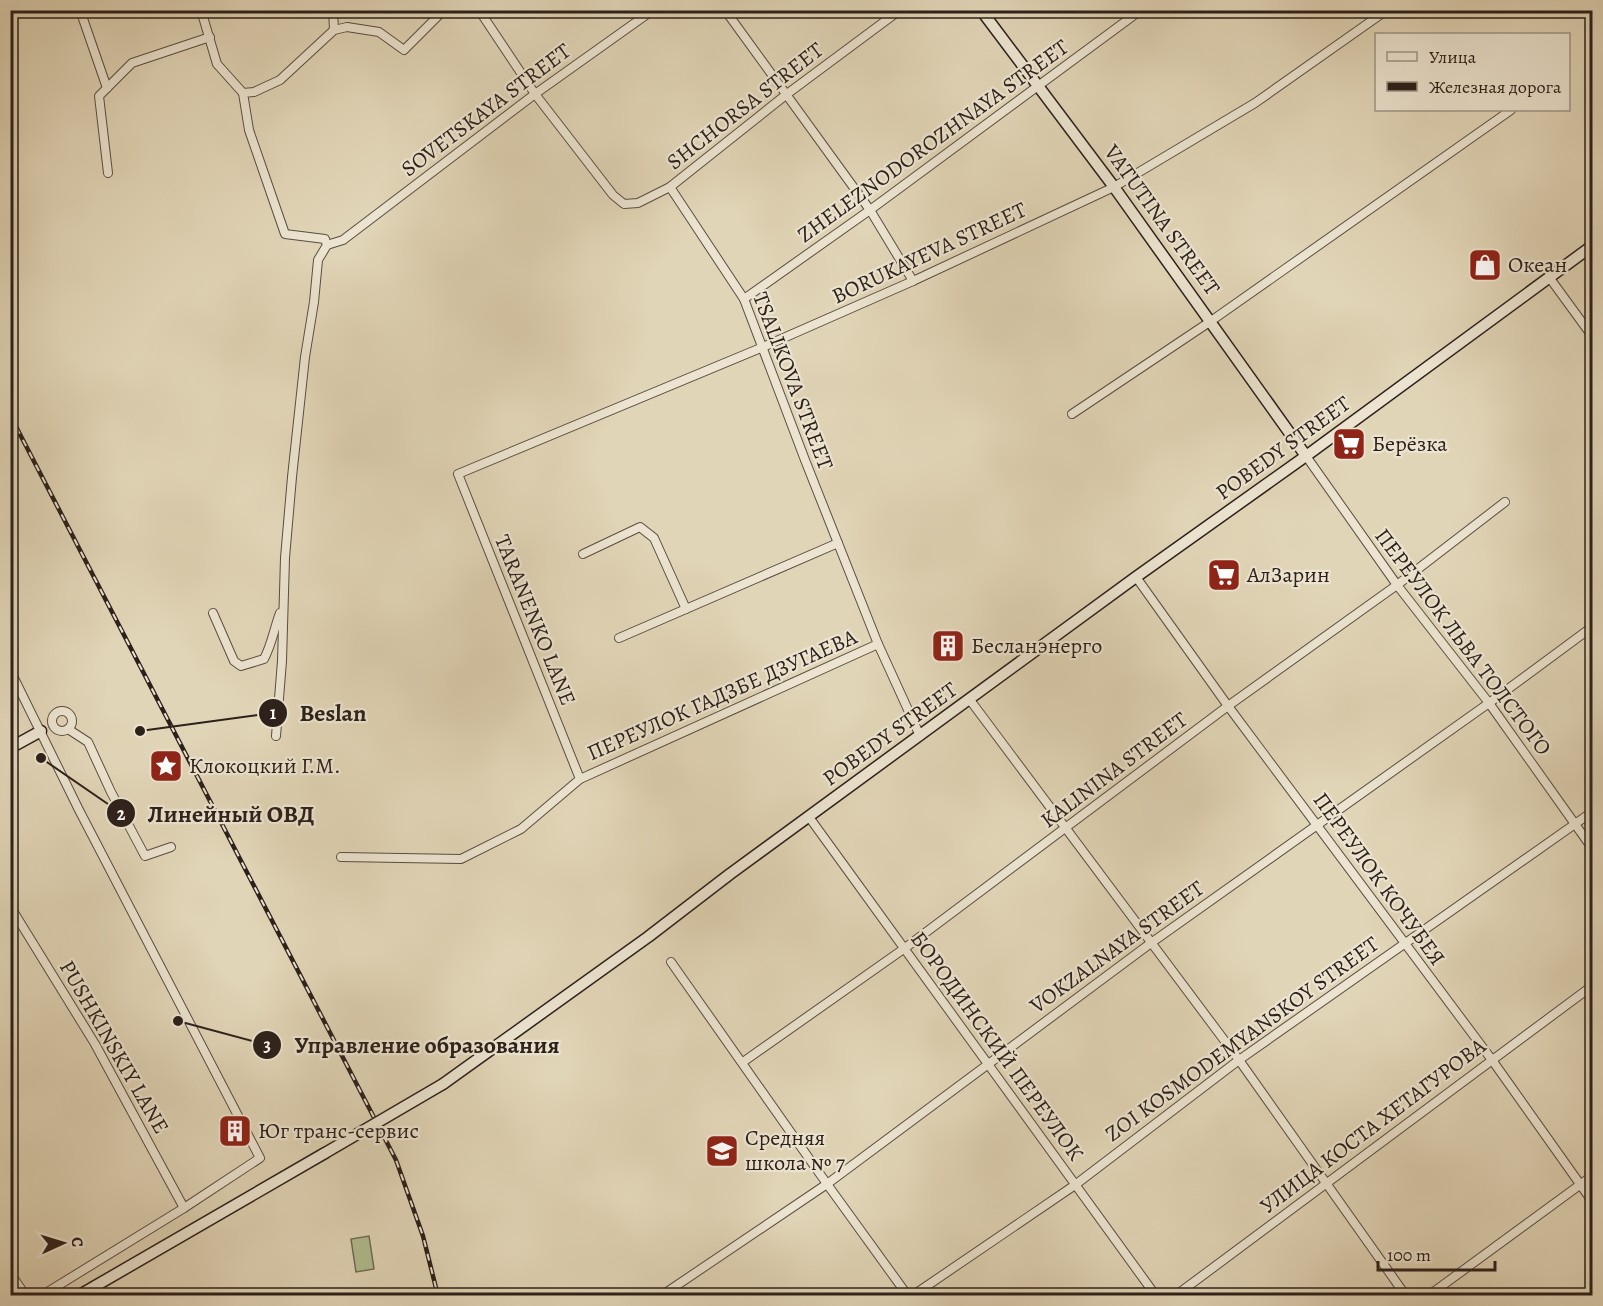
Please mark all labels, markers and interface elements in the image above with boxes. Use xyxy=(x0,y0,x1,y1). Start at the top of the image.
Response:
street label: ZHELEZNODOROZHNAYA STREET xyxy=(791,32,1075,250)
legend xyxy=(1375,33,1570,111)
street label: SHCHORSA STREET xyxy=(660,35,830,177)
street label: SOVETSKAYA STREET xyxy=(395,36,577,184)
text: Улица xyxy=(1429,45,1477,69)
text: Железная дорога xyxy=(1429,75,1562,99)
street label: VATUTINA STREET xyxy=(1096,138,1227,302)
street label: BORUKAYEVA STREET xyxy=(827,195,1031,311)
shop icon: Океан xyxy=(1467,247,1503,283)
place label: Океан xyxy=(1508,250,1567,280)
street label: TSALIKOVA STREET xyxy=(745,288,841,474)
street label: POBEDY STREET xyxy=(1210,389,1356,507)
supermarket icon: Берёзка xyxy=(1331,426,1367,462)
place label: Берёзка xyxy=(1372,429,1448,459)
street label: ПЕРЕУЛОК ЛЬВА ТОЛСТОГО xyxy=(1368,522,1558,762)
street label: TARANENKO LANE xyxy=(487,530,583,710)
supermarket icon: АлЗарин xyxy=(1206,557,1242,593)
place label: АлЗарин xyxy=(1246,560,1330,590)
street label: ПЕРЕУЛОК ГАДЗБЕ ДЗУГАЕВА xyxy=(582,621,863,768)
building icon: Бесланэнерго xyxy=(930,628,966,664)
place label: Бесланэнерго xyxy=(971,631,1102,661)
street label: POBEDY STREET xyxy=(817,675,963,793)
callout: Beslan xyxy=(258,692,379,734)
text: Beslan xyxy=(299,697,367,729)
text: 1 xyxy=(270,701,277,725)
street label: KALININA STREET xyxy=(1034,705,1194,835)
place icon: Клокоцкий Г.М. xyxy=(148,748,184,784)
place label: Клокоцкий Г.М. xyxy=(189,751,341,781)
street label: ПЕРЕУЛОК КОЧУБЕЯ xyxy=(1306,786,1452,972)
callout: Линейный ОВД xyxy=(106,792,326,834)
text: Линейный ОВД xyxy=(148,798,314,830)
text: 2 xyxy=(117,802,126,826)
street label: VOKZALNAYA STREET xyxy=(1023,874,1210,1021)
street label: БОРОДИНСКИЙ ПЕРЕУЛОК xyxy=(904,925,1090,1167)
street label: ZOI KOSMODEMYANSKOY STREET xyxy=(1099,929,1385,1149)
street label: PUSHKINSKIY LANE xyxy=(52,955,176,1139)
callout: Управление образования xyxy=(252,1024,572,1066)
text: Управление образования xyxy=(294,1029,560,1061)
street label: УЛИЦА КОСТА ХЕТАГУРОВА xyxy=(1254,1030,1493,1221)
text: 3 xyxy=(263,1033,271,1057)
building icon: Юг транс-сервис xyxy=(217,1113,253,1149)
place label: Юг транс-сервис xyxy=(258,1116,419,1146)
place label: Средняя школа № 7 xyxy=(745,1123,846,1178)
school or university icon: Средняя школа № 7 xyxy=(704,1133,740,1169)
north arrow xyxy=(33,1213,93,1273)
scale bar xyxy=(1378,1234,1495,1272)
text: С xyxy=(66,1236,88,1248)
text: 100 m xyxy=(1387,1243,1431,1267)

